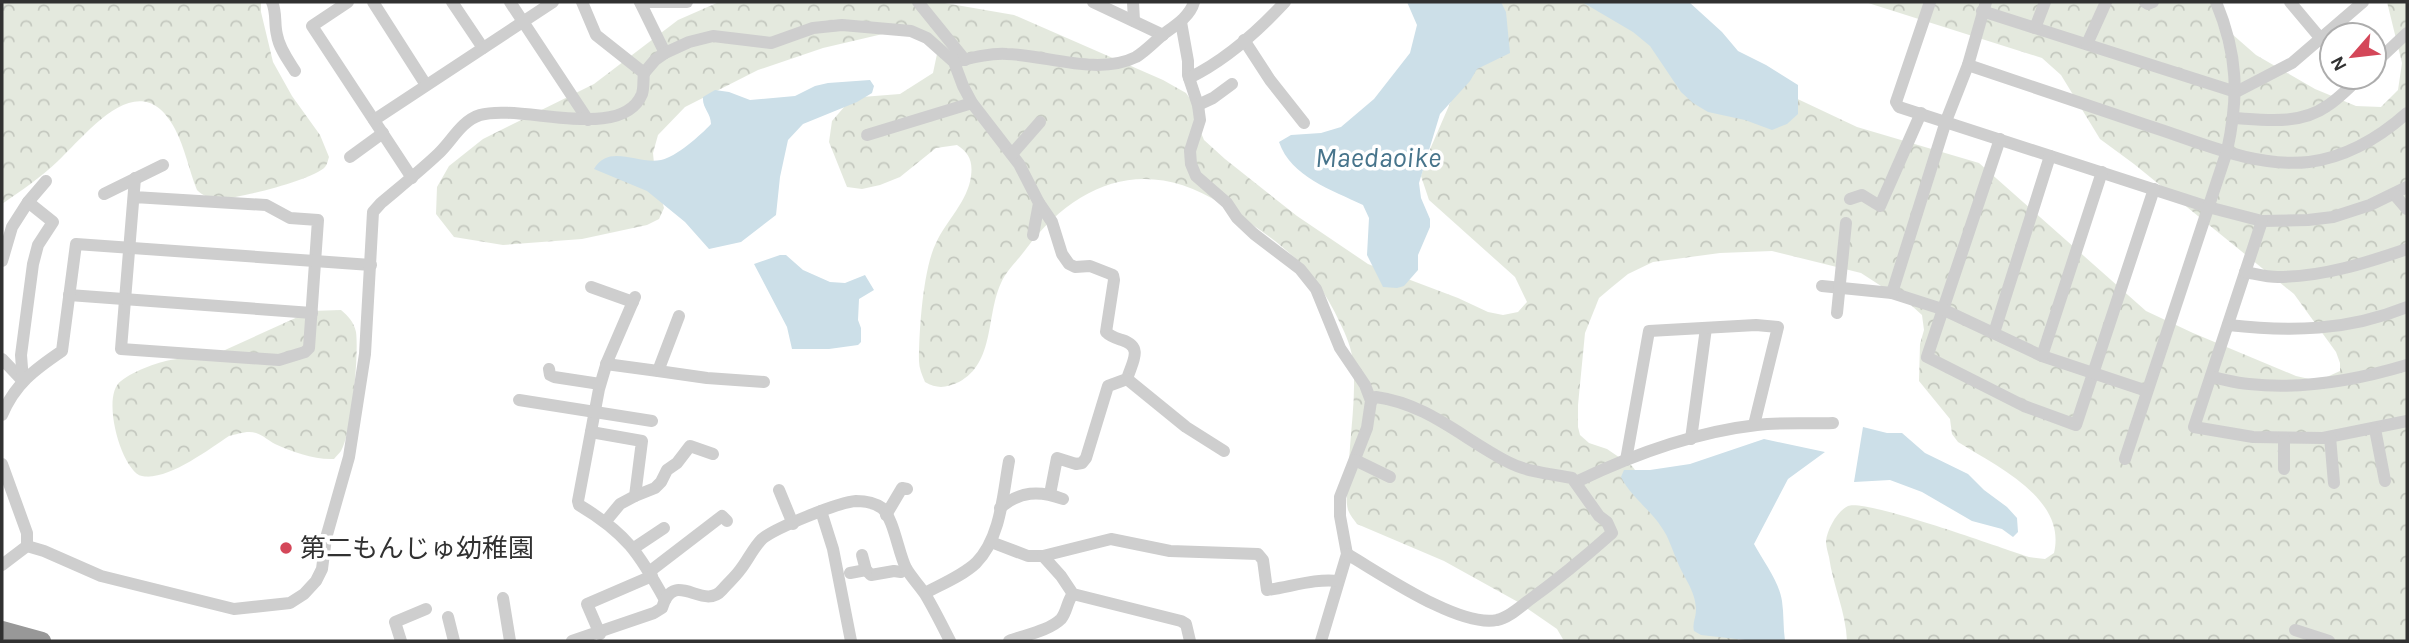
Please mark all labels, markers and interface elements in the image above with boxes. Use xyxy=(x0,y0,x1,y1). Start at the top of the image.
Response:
north arrow xyxy=(2318,21,2388,91)
text: N xyxy=(2326,52,2352,75)
water label: Maedaoike xyxy=(1315,141,1441,174)
place label: 第二もんじゅ幼稚園 xyxy=(300,533,534,564)
marker: 第二もんじゅ幼稚園 xyxy=(278,540,294,556)

